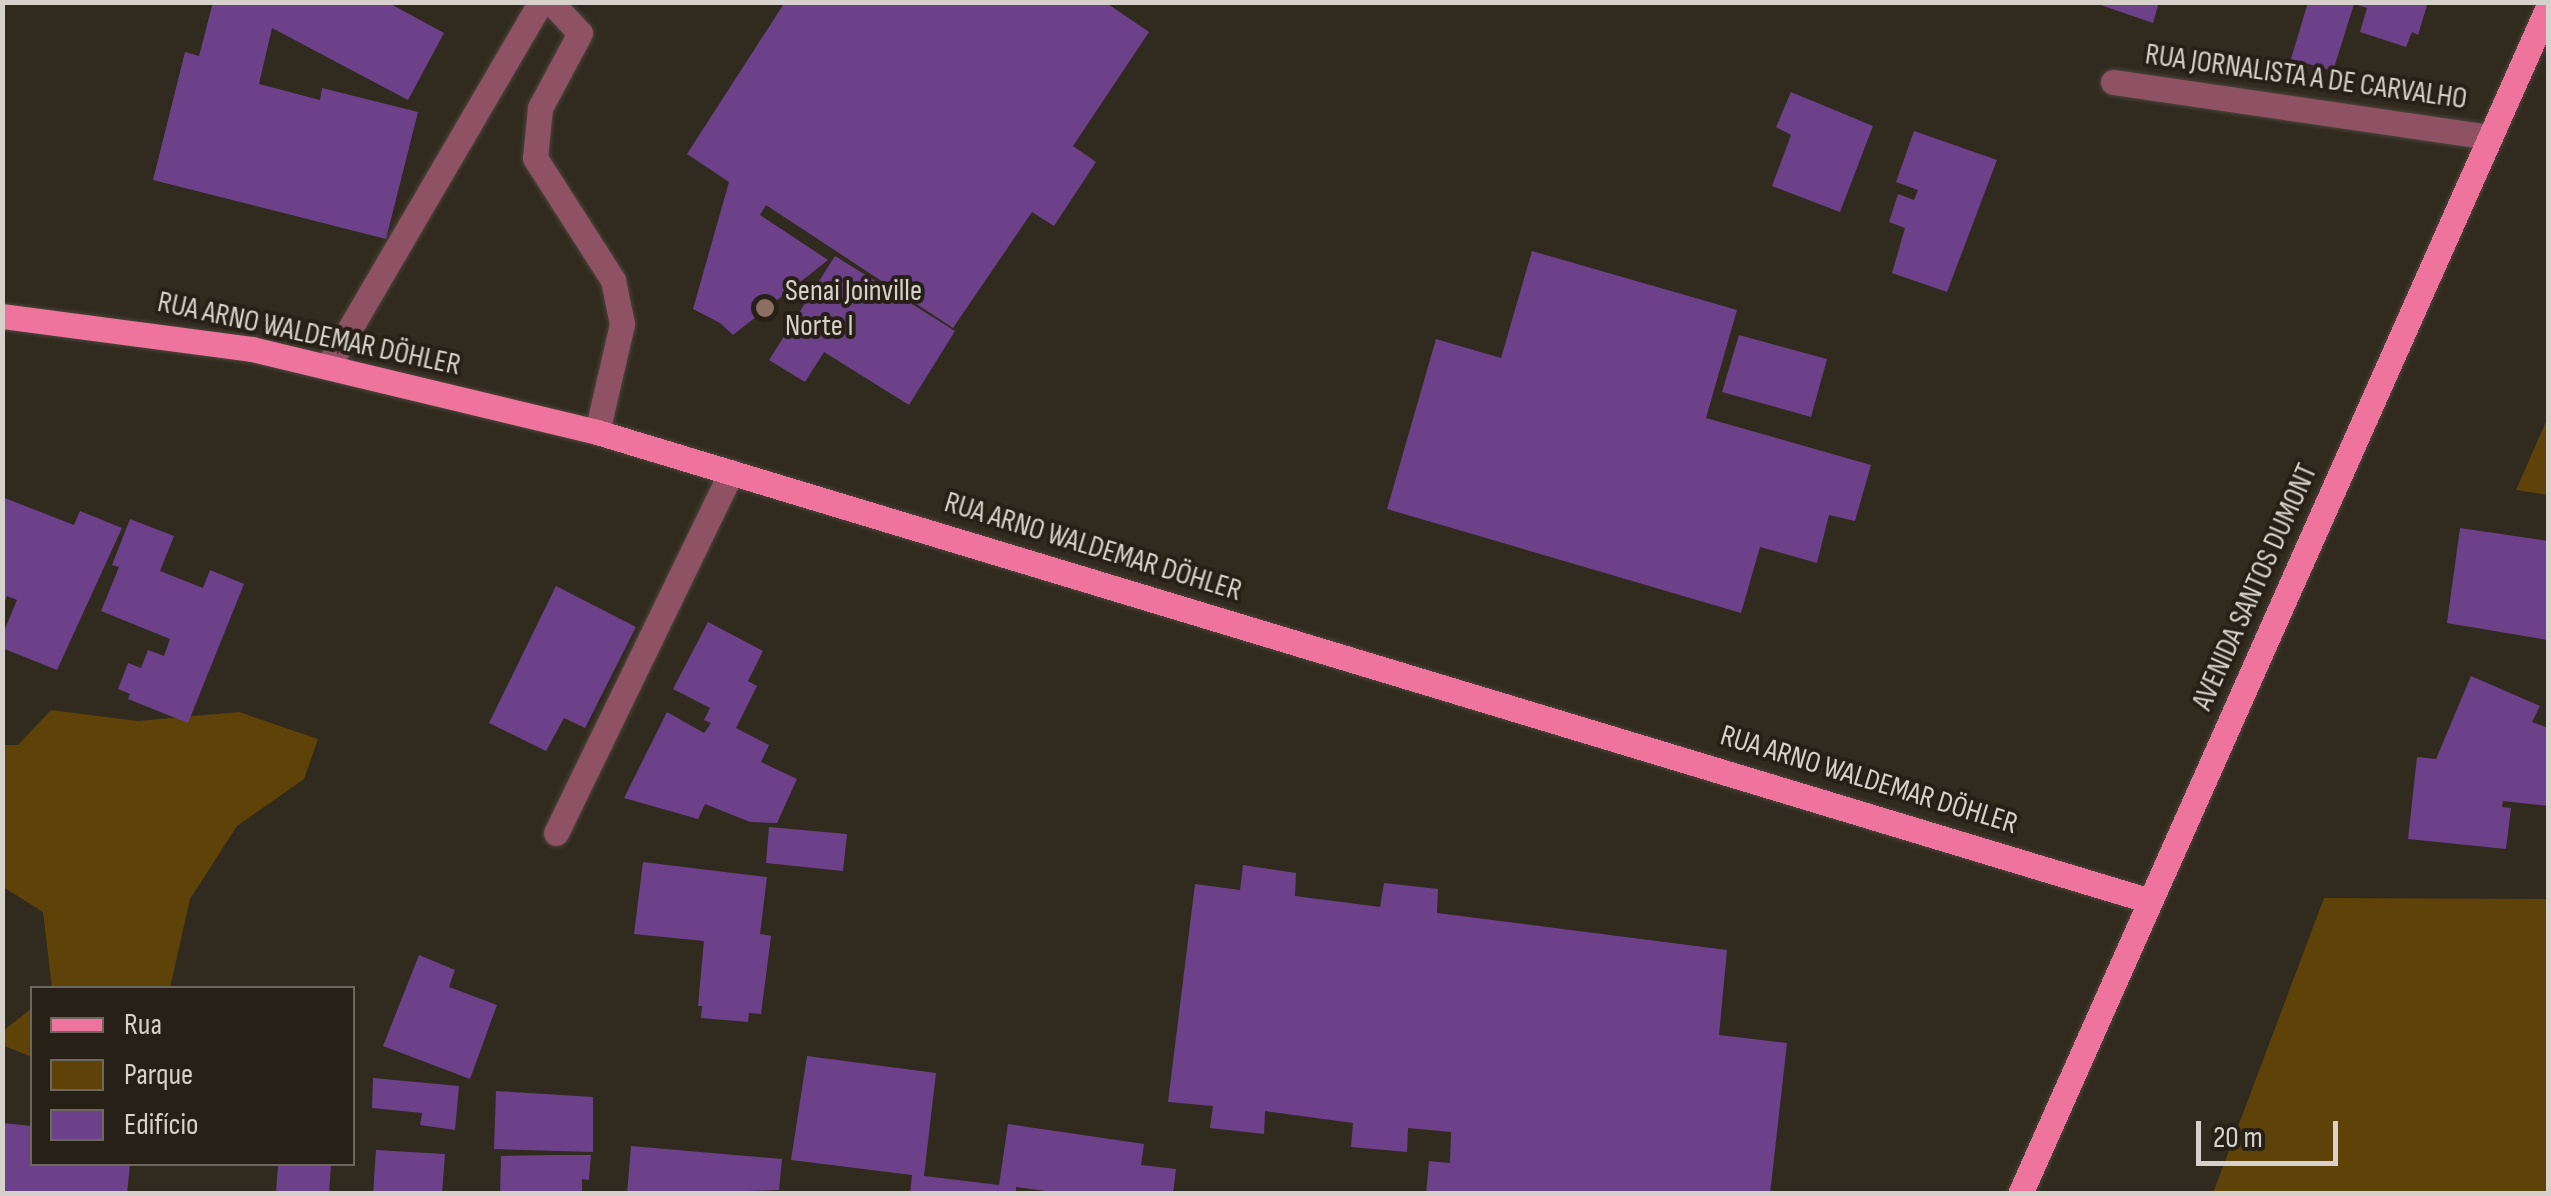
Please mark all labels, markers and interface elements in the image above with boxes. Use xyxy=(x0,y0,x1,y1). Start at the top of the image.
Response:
street label: RUA JORNALISTA A DE CARVALHO xyxy=(2143,37,2469,117)
place label: Senai Joinville Norte I xyxy=(785,273,922,344)
street label: RUA ARNO WALDEMAR DÖHLER xyxy=(154,284,464,384)
marker: Senai Joinville Norte I xyxy=(754,297,776,319)
street label: AVENIDA SANTOS DUMONT xyxy=(2185,458,2325,716)
street label: RUA ARNO WALDEMAR DÖHLER xyxy=(940,485,1246,609)
street label: RUA ARNO WALDEMAR DÖHLER xyxy=(1716,718,2022,842)
legend xyxy=(30,986,355,1166)
text: Rua xyxy=(124,1007,162,1043)
text: Parque xyxy=(124,1057,193,1093)
scale bar xyxy=(2201,1101,2344,1163)
text: Edifício xyxy=(124,1107,199,1143)
text: 20 m xyxy=(2213,1120,2263,1156)

